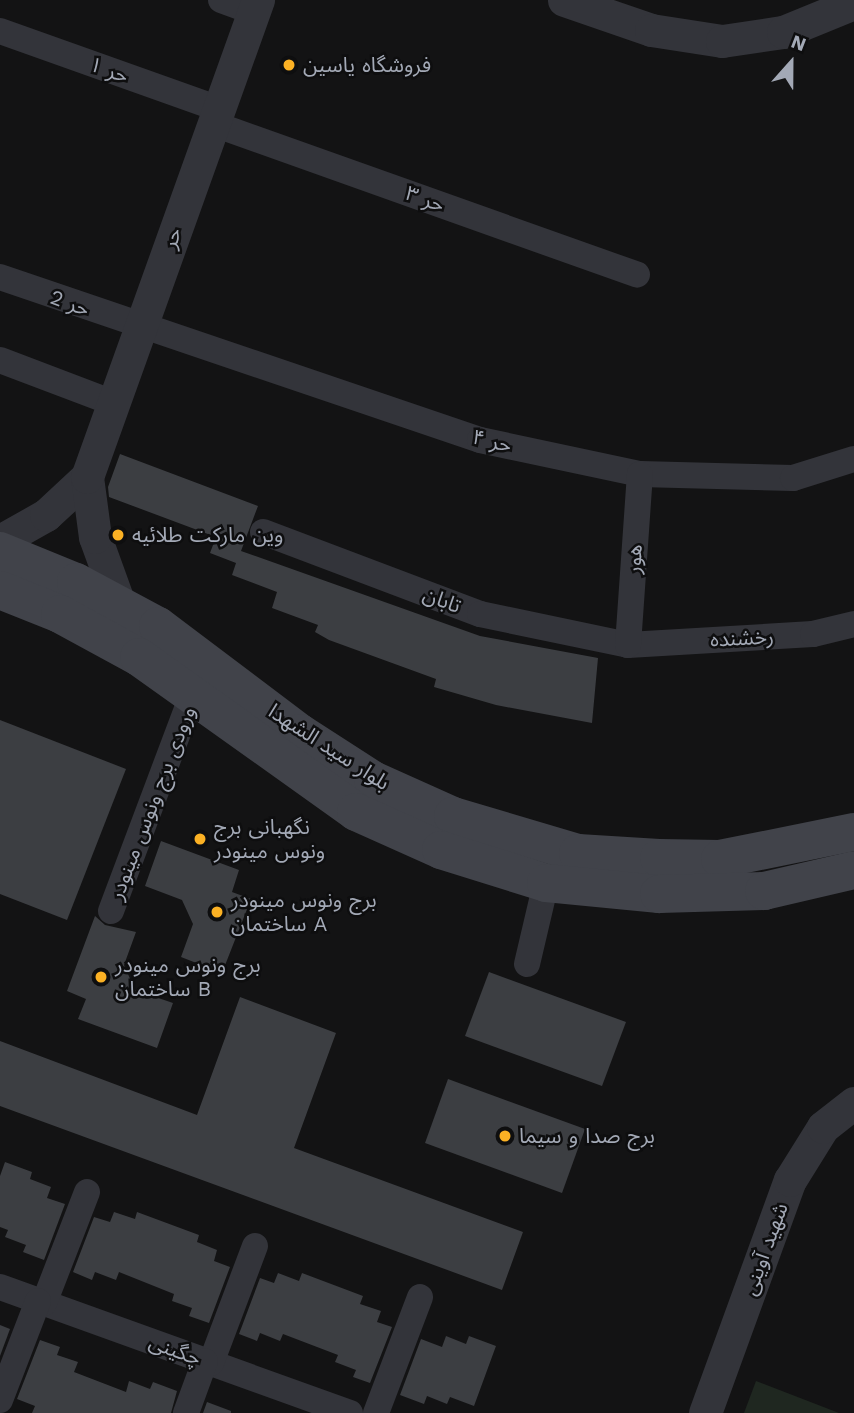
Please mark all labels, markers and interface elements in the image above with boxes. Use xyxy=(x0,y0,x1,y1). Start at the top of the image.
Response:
north arrow xyxy=(756,28,826,98)
text: N xyxy=(788,30,809,56)
street label: حر ۱ xyxy=(86,51,132,89)
place label: فروشگاه یاسین xyxy=(303,52,431,78)
marker: فروشگاه یاسین xyxy=(281,57,297,73)
street label: حر ۳ xyxy=(402,180,448,218)
street label: حر xyxy=(157,224,187,252)
street label: حر 2 xyxy=(47,284,93,322)
street label: حر ۴ xyxy=(470,424,514,458)
place label: وین مارکت طلائیه xyxy=(132,522,283,548)
marker: وین مارکت طلائیه xyxy=(110,527,126,543)
street label: هور xyxy=(620,543,648,575)
street label: تابان xyxy=(419,581,465,619)
street label: رخشنده xyxy=(709,624,775,652)
street label: بلوار سید الشهدا xyxy=(264,698,394,796)
street label: ورودی برج ونوس مینودر xyxy=(103,703,201,903)
place label: نگهبانی برج ونوس مینودر xyxy=(214,814,325,864)
marker: نگهبانی برج ونوس مینودر xyxy=(192,831,208,847)
place label: برج ونوس مینودر ساختمان A xyxy=(231,887,377,937)
marker: برج ونوس مینودر ساختمان A xyxy=(209,904,225,920)
place label: برج ونوس مینودر ساختمان B xyxy=(115,952,261,1002)
marker: برج ونوس مینودر ساختمان B xyxy=(93,969,109,985)
place label: برج صدا و سیما xyxy=(519,1123,655,1149)
marker: برج صدا و سیما xyxy=(497,1128,513,1144)
street label: شهید آوینی xyxy=(737,1199,793,1299)
street label: چگینی xyxy=(146,1329,204,1371)

